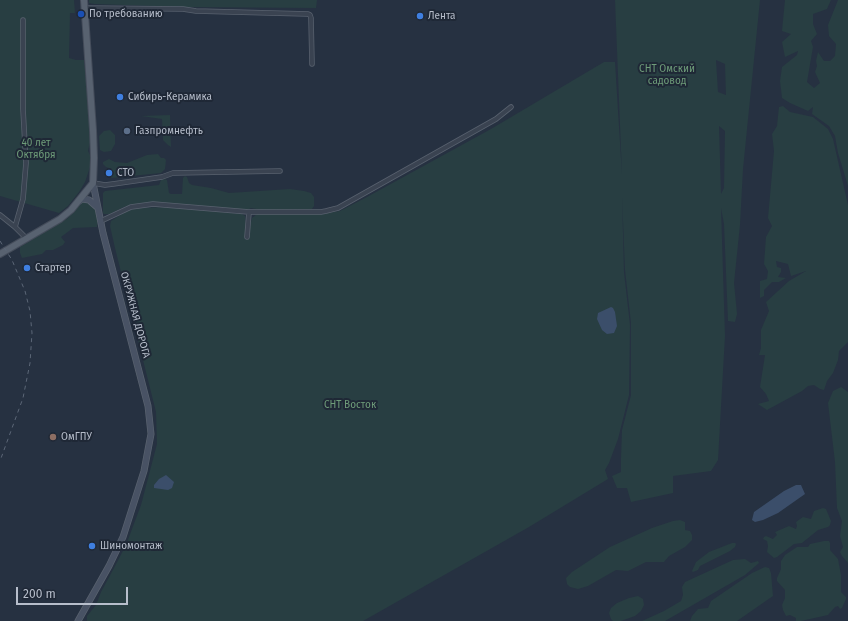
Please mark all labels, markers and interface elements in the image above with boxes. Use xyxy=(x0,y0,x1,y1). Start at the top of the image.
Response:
place label: По требованию xyxy=(89,8,163,20)
marker: По требованию xyxy=(76,9,86,19)
place label: Лента xyxy=(428,10,456,22)
marker: Лента xyxy=(415,11,425,21)
park label: СНТ Омский садовод xyxy=(639,63,695,86)
place label: Сибирь-Керамика xyxy=(128,91,212,103)
marker: Сибирь-Керамика xyxy=(115,92,125,102)
place label: Газпромнефть xyxy=(135,125,203,137)
marker: Газпромнефть xyxy=(122,126,132,136)
park label: 40 лет Октября xyxy=(16,137,56,160)
place label: СТО xyxy=(117,167,134,179)
marker: СТО xyxy=(104,168,114,178)
place label: Стартер xyxy=(35,262,71,274)
marker: Стартер xyxy=(22,263,32,273)
street label: ОКРУЖНАЯ ДОРОГА xyxy=(118,271,152,359)
park label: СНТ Восток xyxy=(324,399,376,411)
place label: ОмГПУ xyxy=(61,431,92,443)
marker: ОмГПУ xyxy=(48,432,58,442)
place label: Шиномонтаж xyxy=(100,540,162,552)
marker: Шиномонтаж xyxy=(87,541,97,551)
scale bar xyxy=(18,579,130,605)
text: 200 m xyxy=(23,587,56,601)

